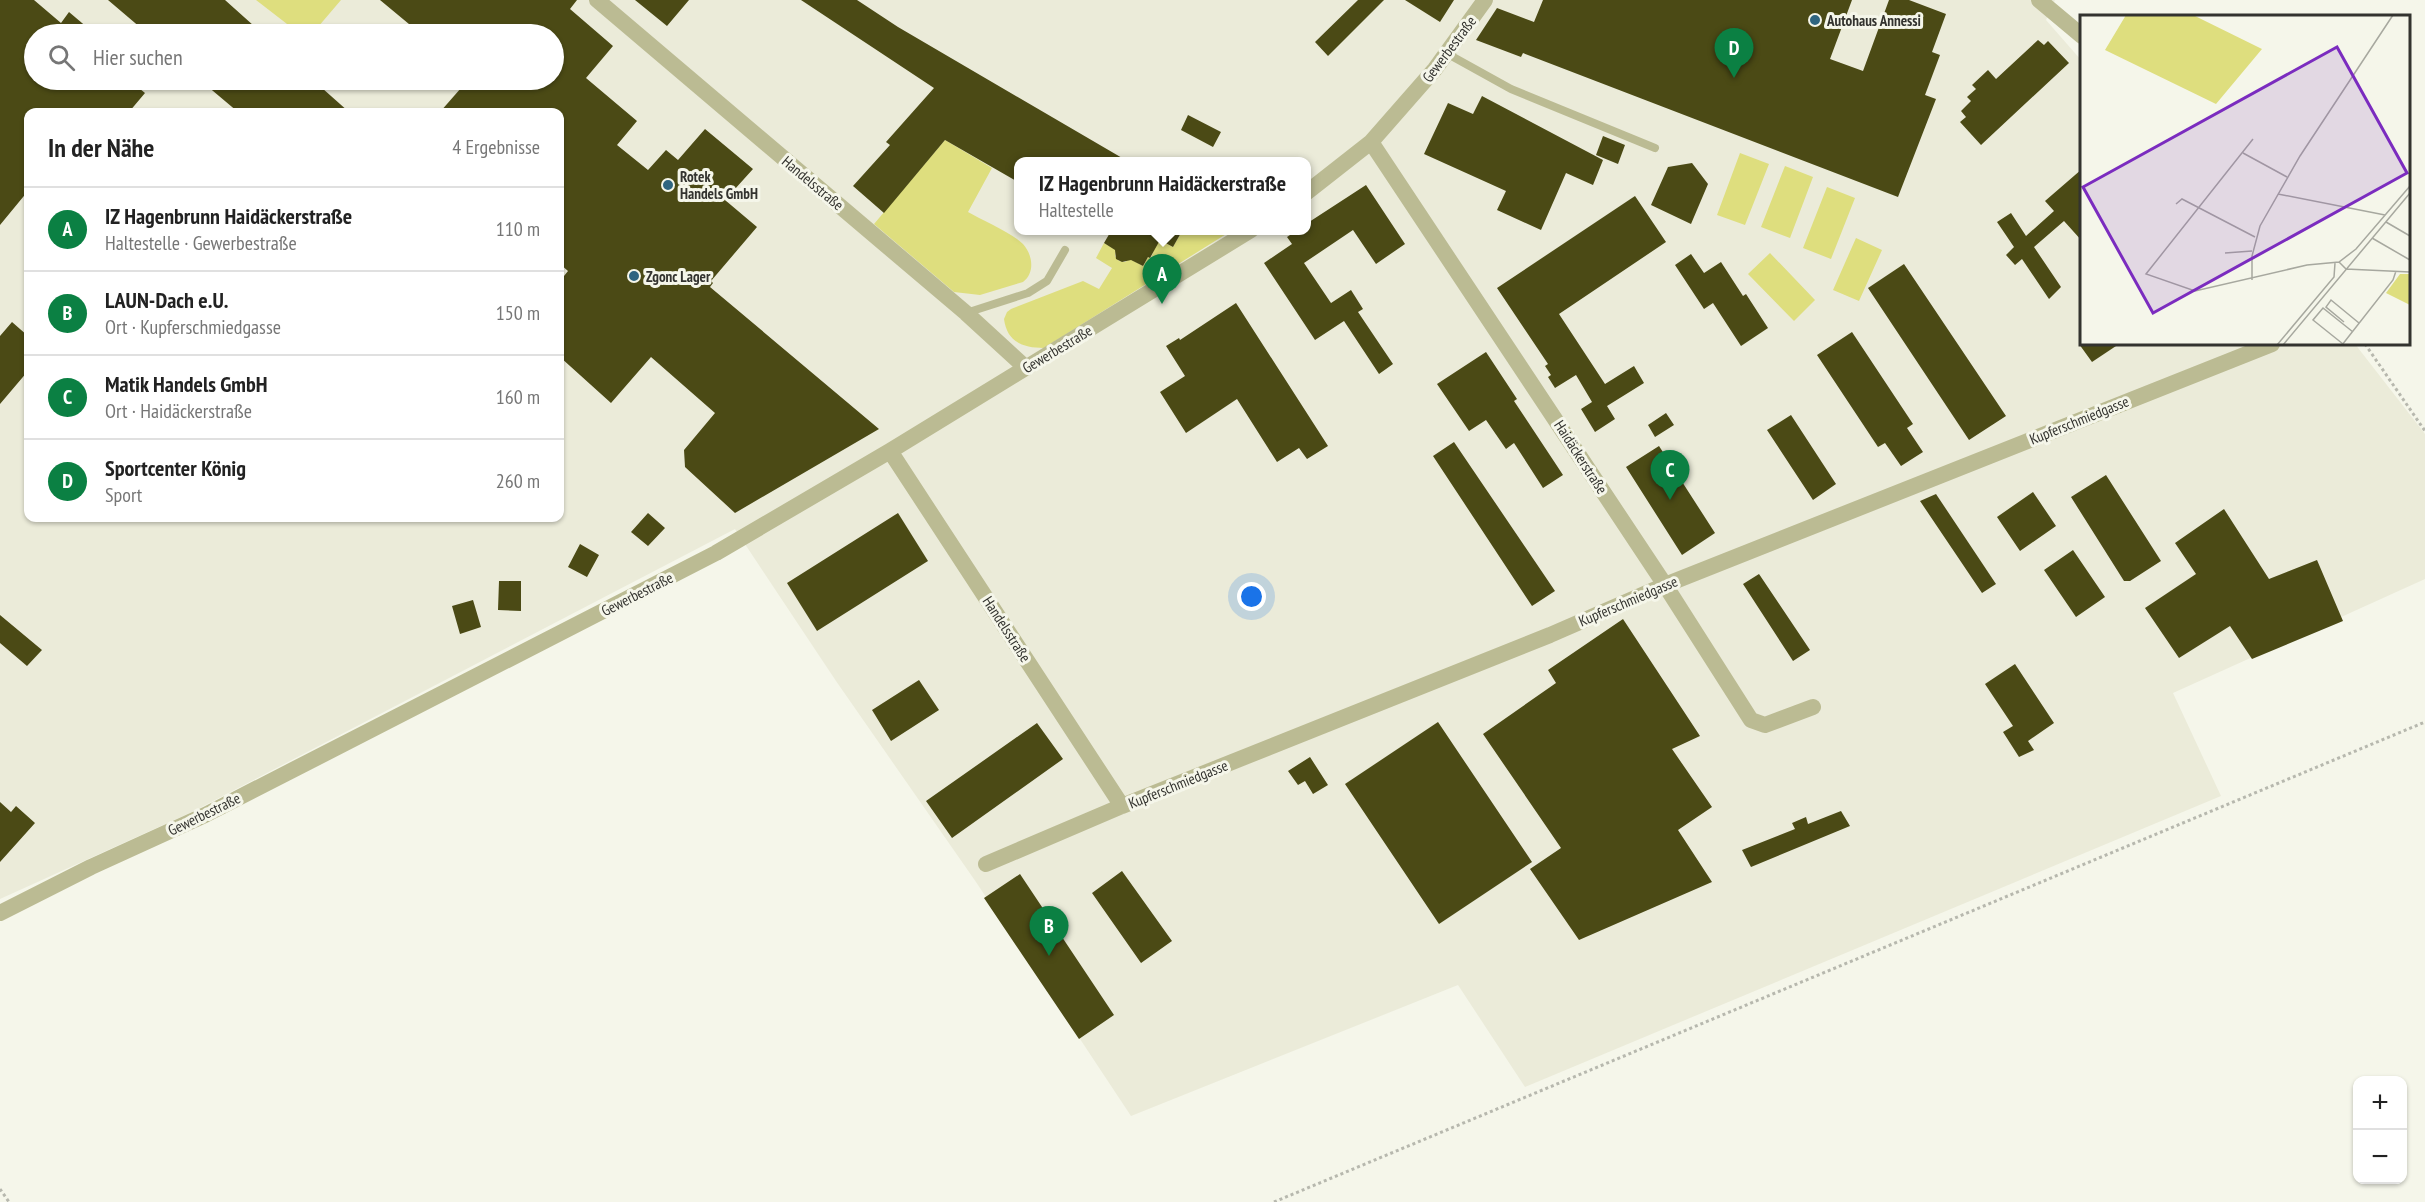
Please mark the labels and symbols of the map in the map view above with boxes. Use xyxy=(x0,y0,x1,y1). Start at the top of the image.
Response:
place label: Autohaus Annessi xyxy=(1826,11,1921,30)
street label: Gewerbestraße xyxy=(1418,12,1480,86)
marker: Autohaus Annessi xyxy=(1808,13,1822,27)
inset map xyxy=(2080,15,2410,345)
pin: D xyxy=(1714,28,1754,78)
street label: Handelsstraße xyxy=(778,152,848,214)
place label: Rotek Handels GmbH xyxy=(680,167,758,203)
marker: Rotek Handels GmbH xyxy=(661,178,675,192)
pin: A xyxy=(1142,254,1182,304)
place label: Zgonc Lager xyxy=(646,267,711,286)
marker: Zgonc Lager xyxy=(627,269,641,283)
street label: Gewerbestraße xyxy=(1019,321,1095,377)
street label: Kupferschmiedgasse xyxy=(2027,391,2131,449)
street label: Haidäckerstraße xyxy=(1550,417,1612,497)
pin: C xyxy=(1650,450,1690,500)
street label: Gewerbestraße xyxy=(598,568,676,620)
street label: Kupferschmiedgasse xyxy=(1576,572,1680,630)
your location xyxy=(1237,582,1266,611)
street label: Handelsstraße xyxy=(979,593,1035,665)
street label: Kupferschmiedgasse xyxy=(1126,755,1230,813)
street label: Gewerbestraße xyxy=(165,788,243,840)
pin: B xyxy=(1030,906,1068,956)

